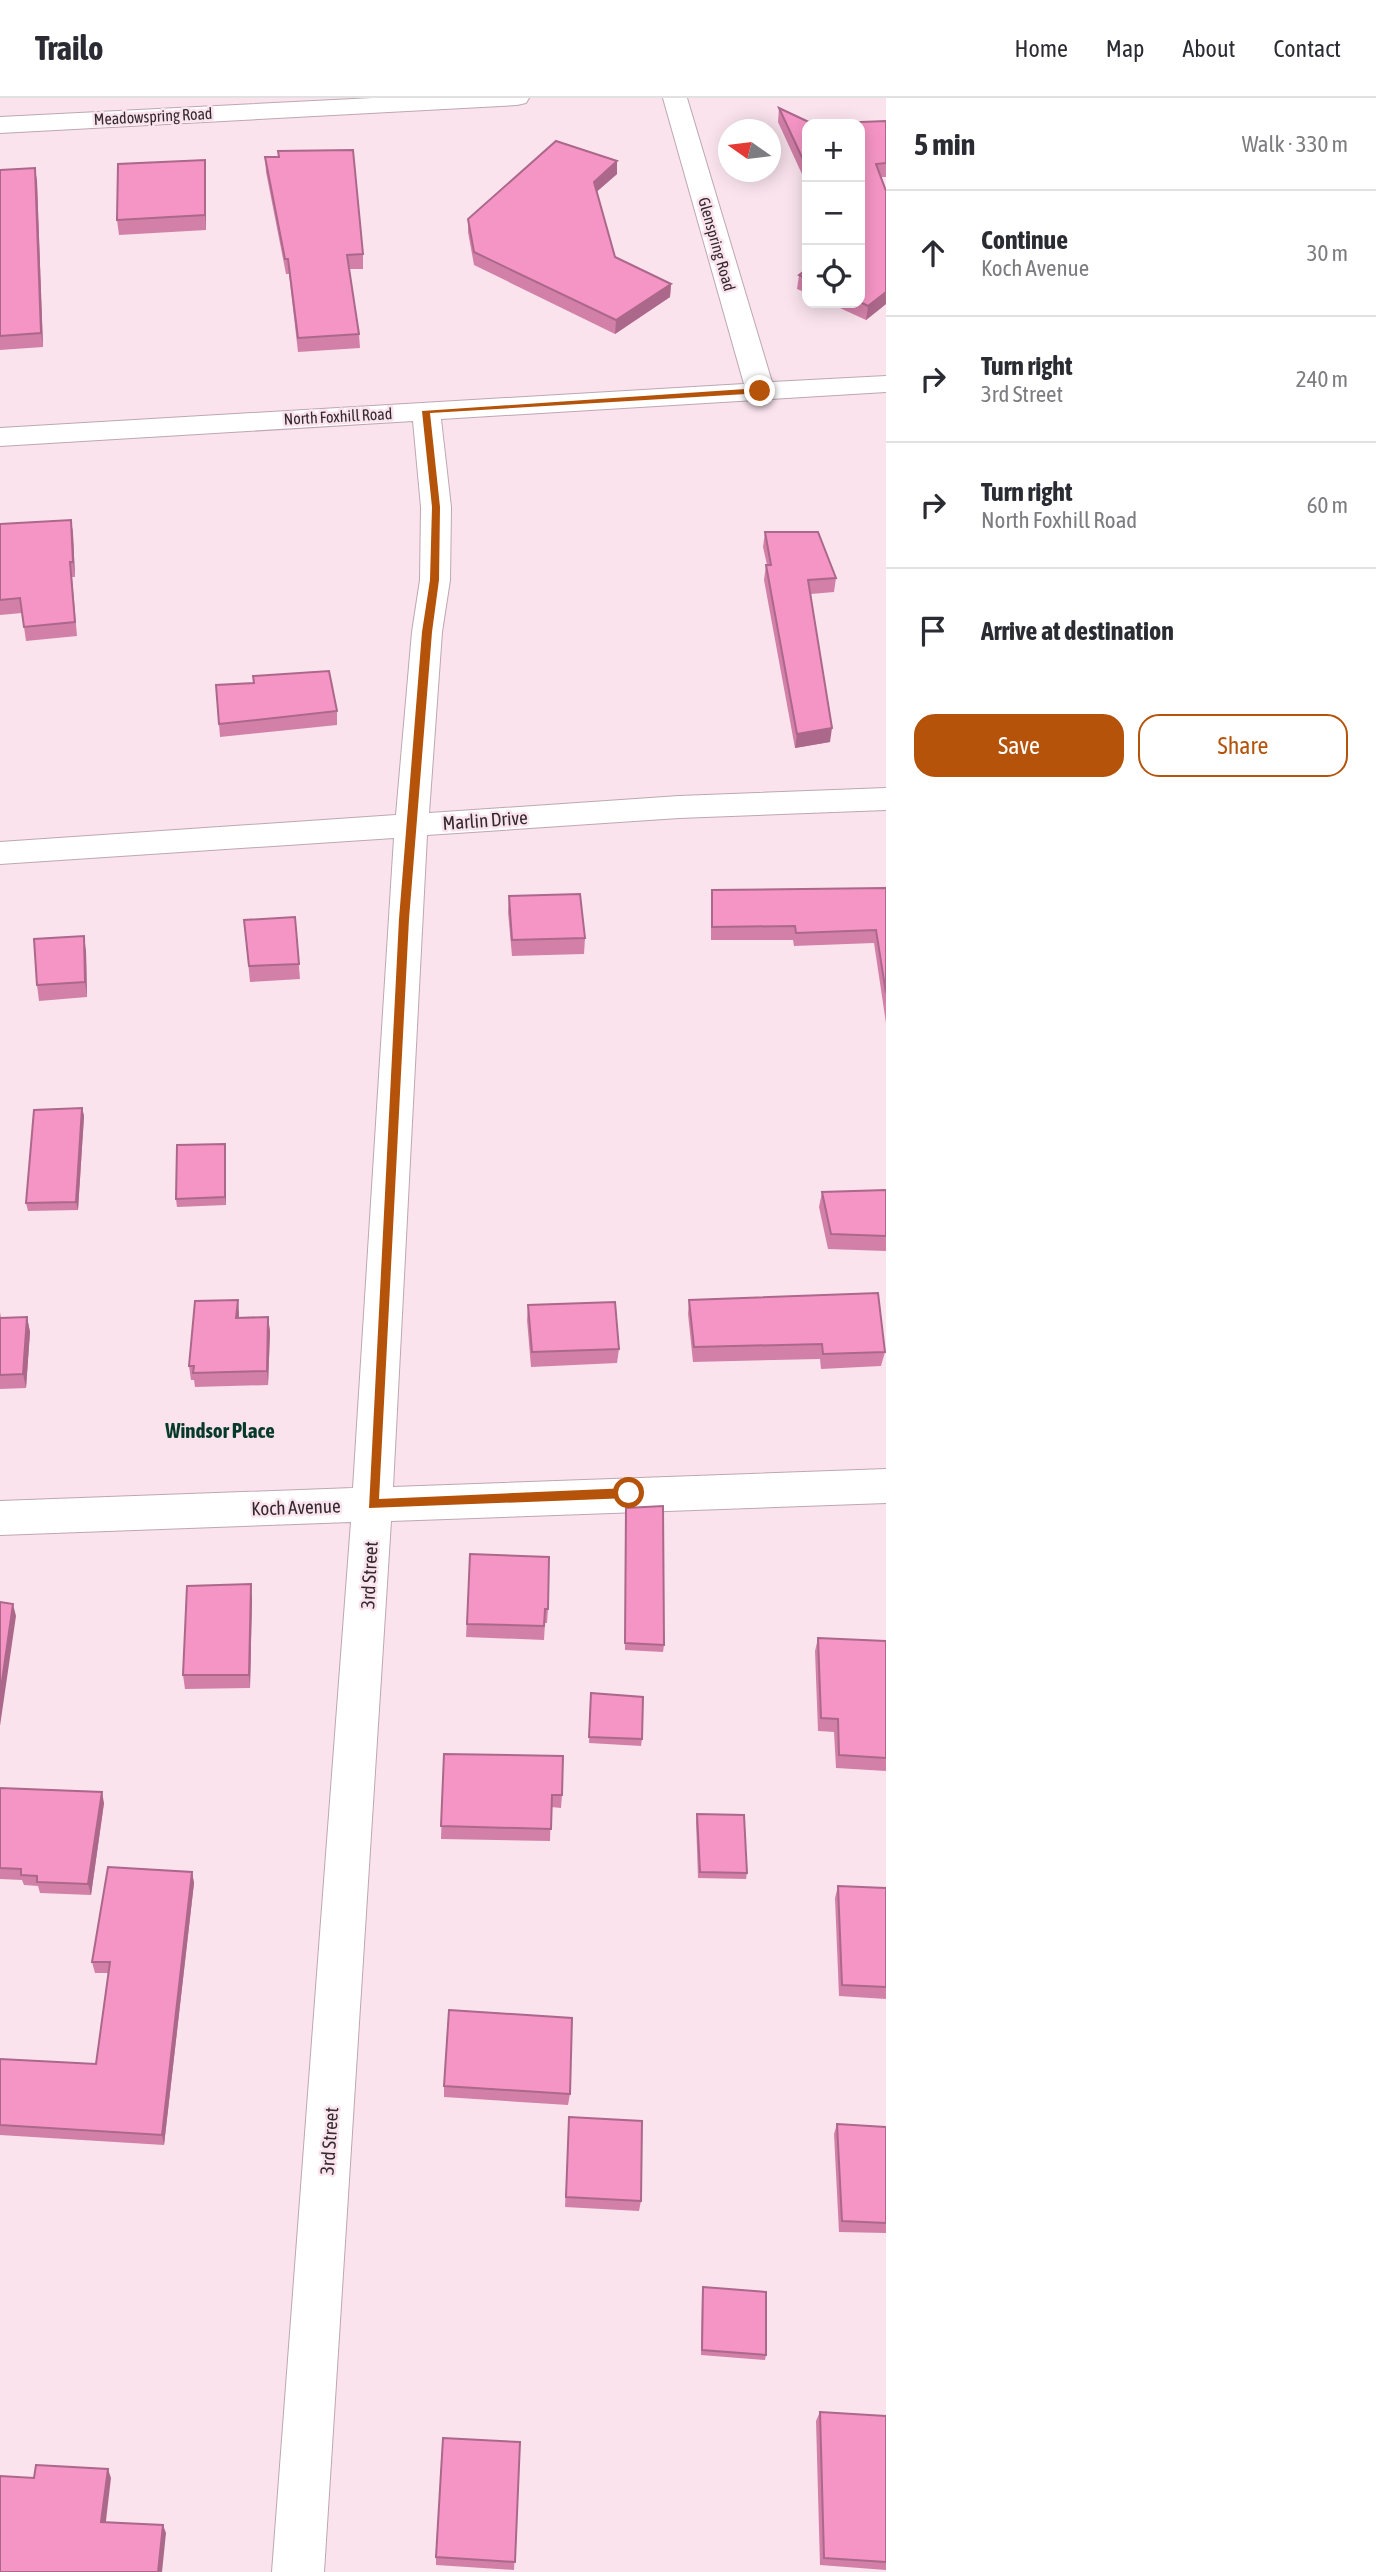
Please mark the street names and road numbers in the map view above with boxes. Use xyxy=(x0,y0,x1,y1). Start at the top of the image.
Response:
street label: Meadowspring Road xyxy=(93,104,213,129)
street label: Glenspring Road xyxy=(694,195,739,293)
street label: North Foxhill Road xyxy=(283,404,393,428)
street label: Marlin Drive xyxy=(442,806,528,834)
street label: Koch Avenue xyxy=(251,1494,341,1520)
street label: 3rd Street xyxy=(356,1541,382,1609)
street label: 3rd Street xyxy=(316,2106,342,2176)

